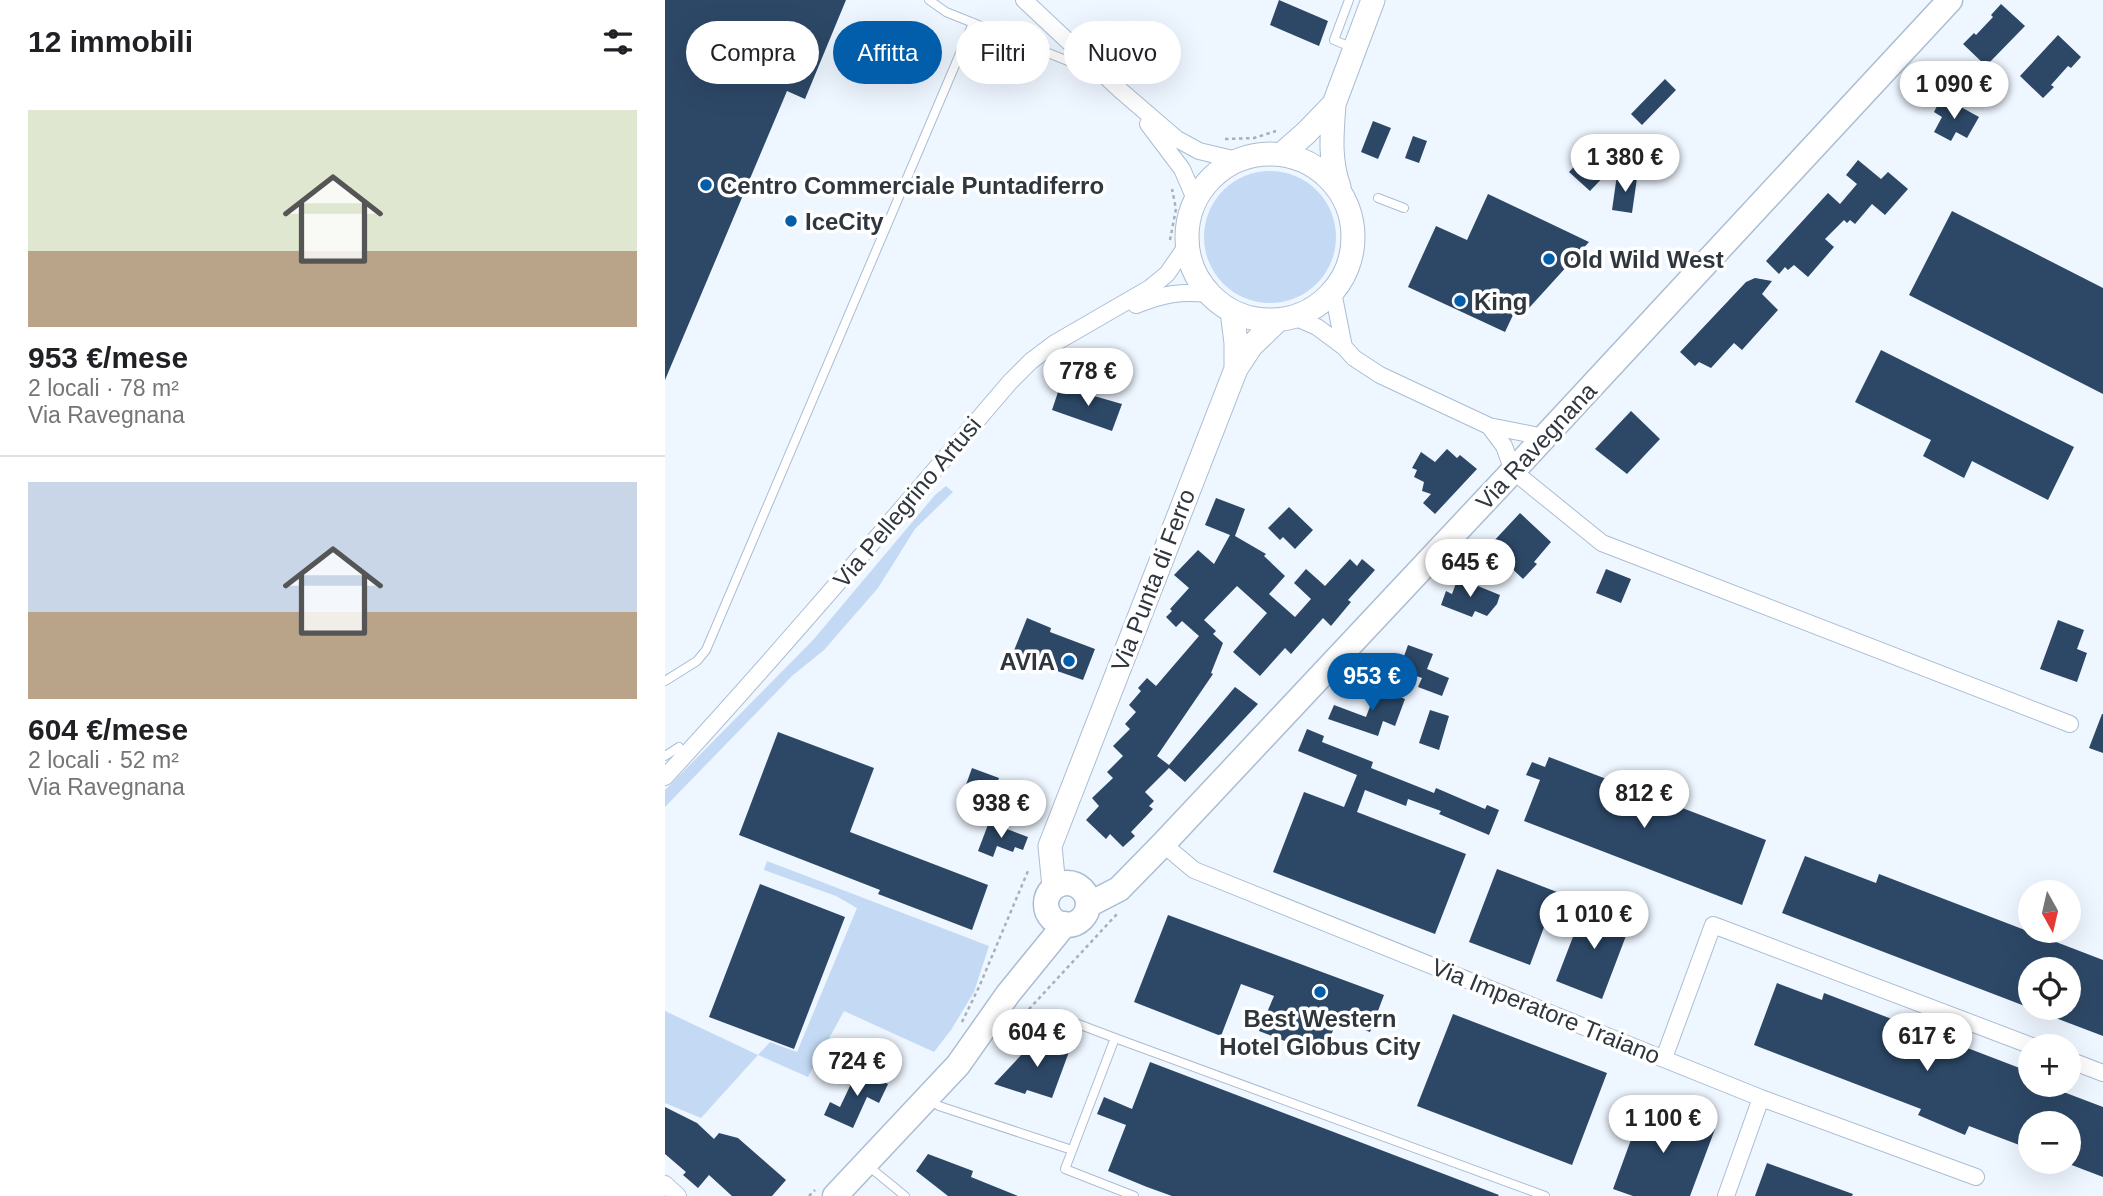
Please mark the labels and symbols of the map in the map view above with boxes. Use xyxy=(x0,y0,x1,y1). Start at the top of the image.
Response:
pin: 1 090 € xyxy=(1889,61,2019,121)
pin: 1 380 € xyxy=(1560,134,1690,194)
place label: Centro Commerciale Puntadiferro xyxy=(720,172,1104,199)
marker: Centro Commerciale Puntadiferro xyxy=(698,177,714,193)
place label: IceCity xyxy=(805,208,884,235)
marker: IceCity xyxy=(783,213,799,229)
place label: Old Wild West xyxy=(1563,246,1724,273)
marker: Old Wild West xyxy=(1541,251,1557,267)
place label: King xyxy=(1474,288,1527,315)
marker: King xyxy=(1452,293,1468,309)
pin: 778 € xyxy=(1039,348,1137,408)
street label: Via Ravegnana xyxy=(1470,376,1602,515)
street label: Via Pellegrino Artusi xyxy=(828,411,986,593)
street label: Via Punta di Ferro xyxy=(1106,485,1200,675)
pin: 645 € xyxy=(1421,540,1519,599)
place label: AVIA xyxy=(999,648,1055,675)
marker: AVIA xyxy=(1061,653,1077,669)
pin: 953 € xyxy=(1323,654,1421,713)
pin: 812 € xyxy=(1595,770,1693,830)
pin: 938 € xyxy=(952,780,1050,840)
north arrow xyxy=(2018,880,2081,943)
pin: 1 010 € xyxy=(1529,892,1659,951)
street label: Via Imperatore Traiano xyxy=(1428,953,1664,1069)
marker: Best Western Hotel Globus City xyxy=(1312,984,1328,1000)
place label: Best Western Hotel Globus City xyxy=(1219,1005,1421,1060)
pin: 604 € xyxy=(988,1010,1086,1069)
pin: 617 € xyxy=(1878,1014,1976,1073)
pin: 724 € xyxy=(808,1038,906,1098)
pin: 1 100 € xyxy=(1598,1096,1728,1155)

